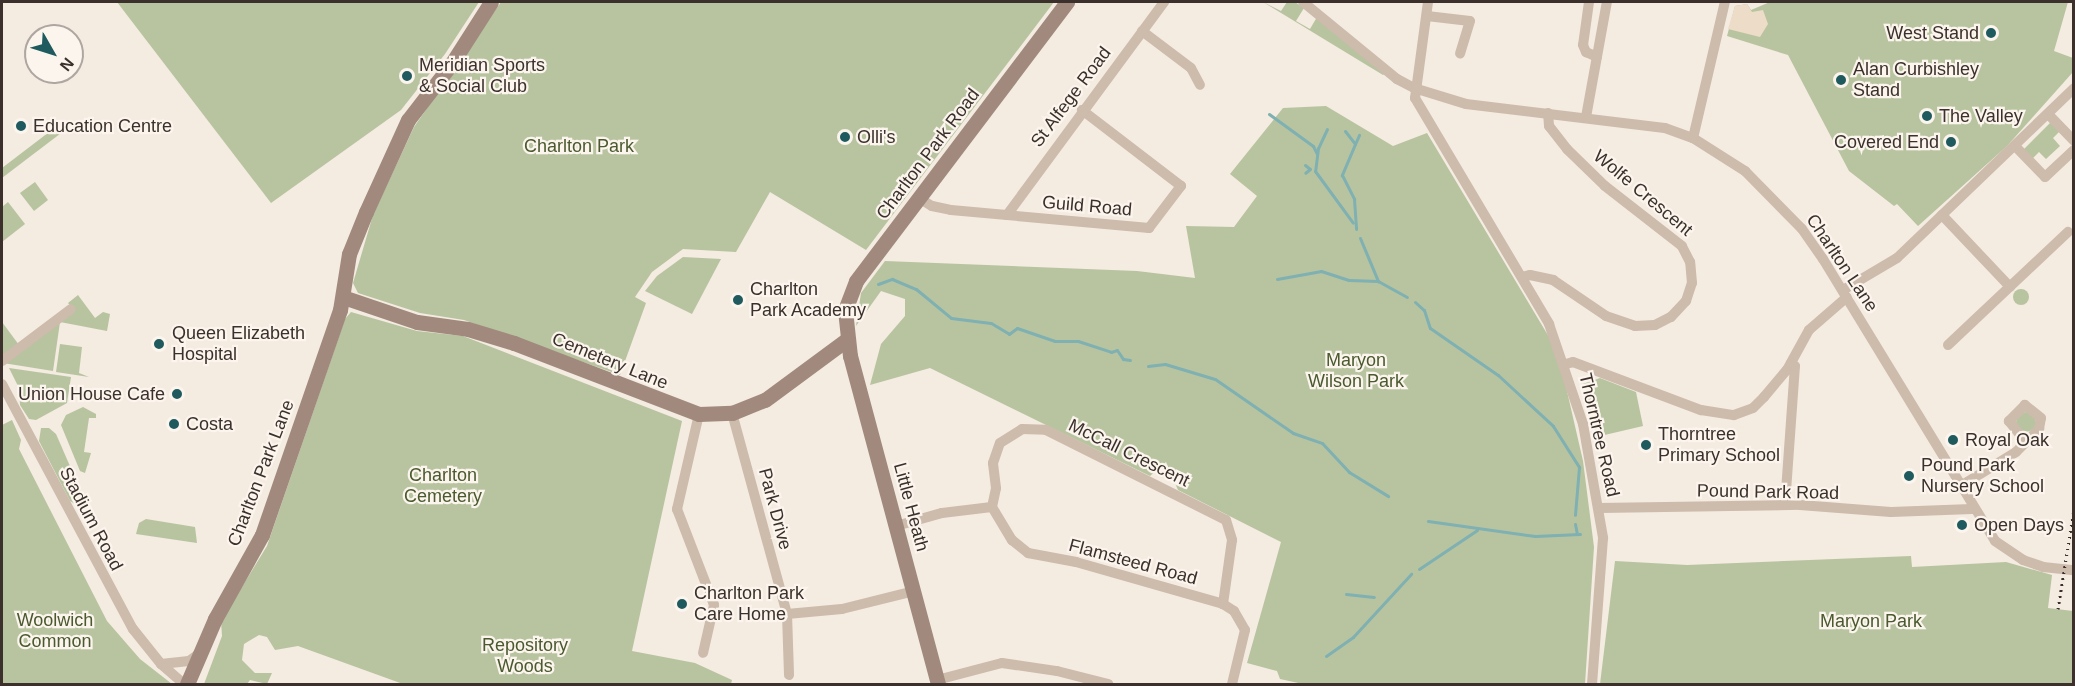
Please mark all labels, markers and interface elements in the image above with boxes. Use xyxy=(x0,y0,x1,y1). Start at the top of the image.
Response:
place label: West Stand xyxy=(1886,22,1979,44)
north arrow xyxy=(24,24,84,84)
marker: West Stand xyxy=(1984,26,1998,40)
street label: St Alfege Road xyxy=(1026,42,1116,152)
text: N xyxy=(57,55,77,74)
place label: Meridian Sports & Social Club xyxy=(419,55,545,98)
place label: Alan Curbishley Stand xyxy=(1853,59,1979,101)
marker: Meridian Sports & Social Club xyxy=(400,69,414,83)
marker: Alan Curbishley Stand xyxy=(1834,73,1848,87)
street label: Charlton Park Road xyxy=(872,84,984,224)
place label: The Valley xyxy=(1939,105,2023,127)
marker: The Valley xyxy=(1920,109,1934,123)
place label: Education Centre xyxy=(33,115,172,137)
marker: Education Centre xyxy=(14,119,28,133)
place label: Olli's xyxy=(857,126,895,148)
marker: Olli's xyxy=(838,130,852,144)
place label: Covered End xyxy=(1834,131,1939,153)
park label: Charlton Park xyxy=(524,135,634,157)
marker: Covered End xyxy=(1944,135,1958,149)
street label: Wolfe Crescent xyxy=(1589,145,1697,241)
street label: Guild Road xyxy=(1041,191,1133,221)
street label: Charlton Lane xyxy=(1801,210,1883,316)
place label: Charlton Park Academy xyxy=(750,279,867,322)
marker: Charlton Park Academy xyxy=(731,293,745,307)
place label: Queen Elizabeth Hospital xyxy=(172,323,305,366)
street label: Cemetery Lane xyxy=(549,328,671,394)
marker: Queen Elizabeth Hospital xyxy=(150,335,168,353)
park label: Maryon Wilson Park xyxy=(1308,350,1404,392)
street label: Thorntree Road xyxy=(1574,371,1624,499)
place label: Union House Cafe xyxy=(18,383,165,405)
marker: Union House Cafe xyxy=(170,387,184,401)
street label: Charlton Park Lane xyxy=(223,397,299,549)
place label: Costa xyxy=(186,413,233,435)
street label: McCall Crescent xyxy=(1065,414,1193,492)
marker: Costa xyxy=(167,417,181,431)
place label: Thorntree Primary School xyxy=(1658,424,1780,466)
place label: Royal Oak xyxy=(1965,429,2049,451)
marker: Royal Oak xyxy=(1946,433,1960,447)
marker: Thorntree Primary School xyxy=(1639,438,1653,452)
place label: Pound Park Nursery School xyxy=(1921,455,2044,498)
street label: Little Heath xyxy=(889,460,933,554)
street label: Stadium Road xyxy=(55,464,127,574)
park label: Charlton Cemetery xyxy=(404,465,482,508)
street label: Park Drive xyxy=(754,466,796,552)
marker: Pound Park Nursery School xyxy=(1902,469,1916,483)
street label: Pound Park Road xyxy=(1697,480,1839,504)
place label: Open Days xyxy=(1974,514,2064,536)
marker: Open Days xyxy=(1955,518,1969,532)
street label: Flamsteed Road xyxy=(1066,534,1200,590)
place label: Charlton Park Care Home xyxy=(694,583,804,626)
marker: Charlton Park Care Home xyxy=(675,597,689,611)
park label: Woolwich Common xyxy=(17,610,93,652)
park label: Maryon Park xyxy=(1820,610,1922,632)
park label: Repository Woods xyxy=(482,635,568,678)

